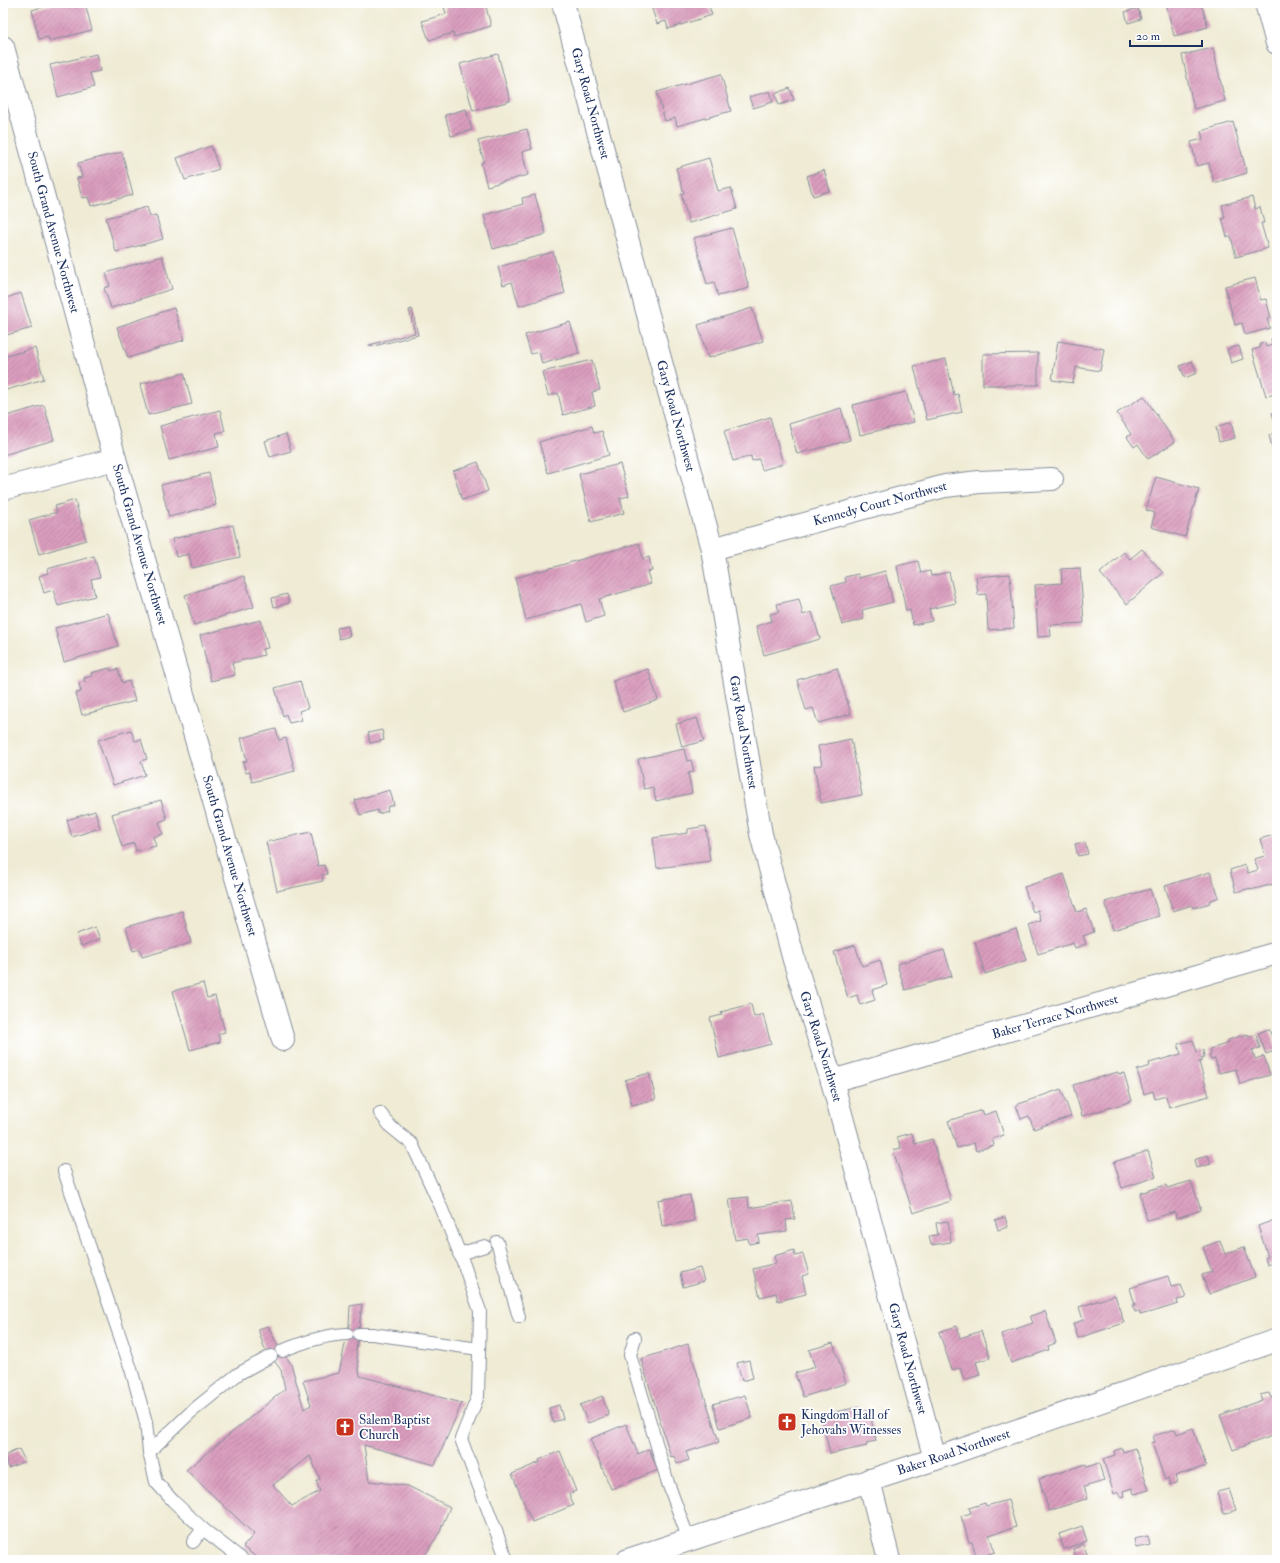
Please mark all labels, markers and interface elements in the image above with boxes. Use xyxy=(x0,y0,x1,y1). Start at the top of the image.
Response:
scale bar xyxy=(1130,22,1202,48)
text: 20 m xyxy=(1136,29,1161,44)
street label: Gary Road Northwest xyxy=(568,46,613,161)
street label: South Grand Avenue Northwest xyxy=(24,150,83,315)
street label: Gary Road Northwest xyxy=(653,358,699,473)
street label: South Grand Avenue Northwest xyxy=(109,462,171,627)
street label: Kennedy Court Northwest xyxy=(811,478,949,529)
street label: Gary Road Northwest xyxy=(726,674,761,790)
street label: South Grand Avenue Northwest xyxy=(199,773,261,938)
street label: Gary Road Northwest xyxy=(796,989,845,1104)
street label: Baker Terrace Northwest xyxy=(990,991,1120,1043)
street label: Gary Road Northwest xyxy=(885,1301,930,1416)
place label: Kingdom Hall of Jehovahs Witnesses xyxy=(800,1407,902,1438)
church icon: Kingdom Hall of Jehovahs Witnesses xyxy=(776,1411,798,1433)
place label: Salem Baptist Church xyxy=(359,1412,430,1443)
church icon: Salem Baptist Church xyxy=(334,1416,356,1438)
street label: Baker Road Northwest xyxy=(895,1425,1012,1479)

